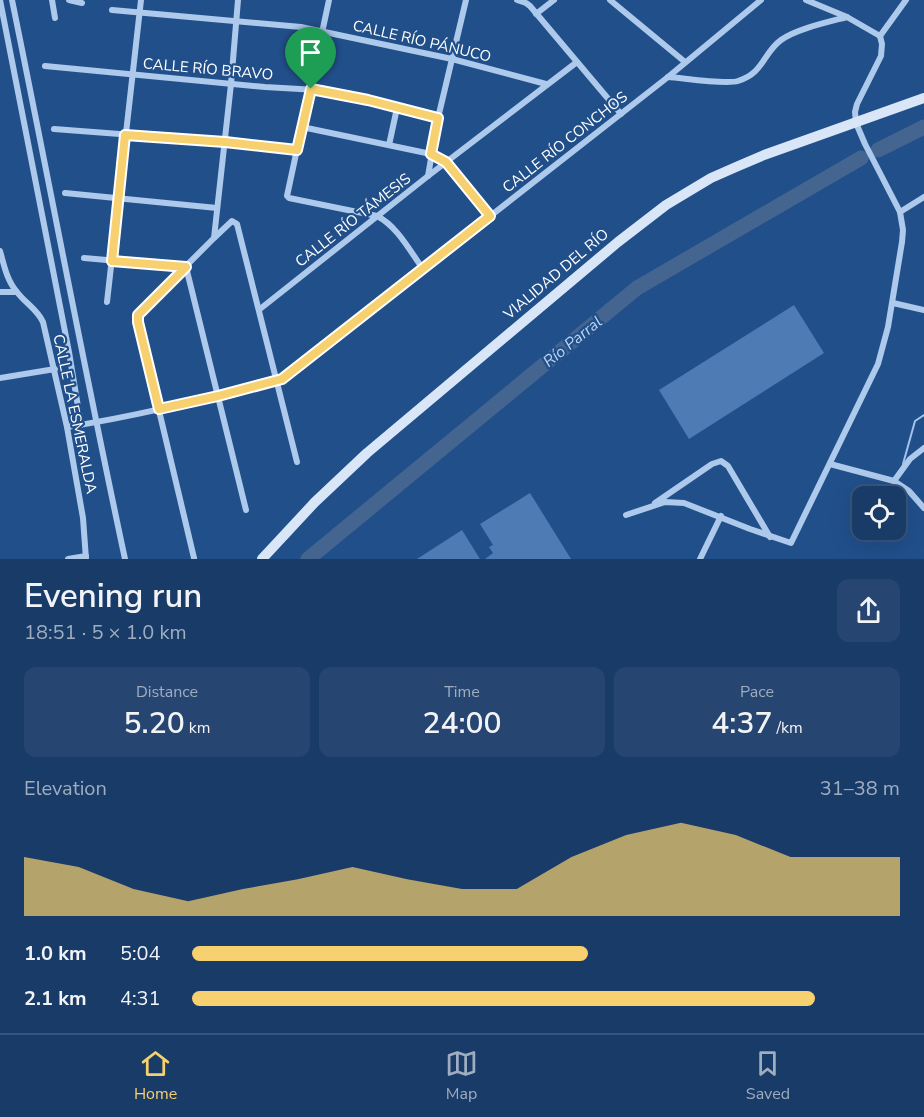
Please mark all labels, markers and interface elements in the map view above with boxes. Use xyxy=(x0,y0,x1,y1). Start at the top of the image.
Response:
street label: CALLE RÍO PÁNUCO xyxy=(351,15,493,67)
pin xyxy=(285,27,336,89)
icon: arrive xyxy=(294,36,327,69)
street label: CALLE RÍO BRAVO xyxy=(142,53,274,85)
street label: CALLE RÍO CONCHOS xyxy=(498,87,632,197)
street label: CALLE RÍO TÁMESIS xyxy=(291,169,415,271)
street label: VIALIDAD DEL RÍO xyxy=(499,224,613,324)
water label: Río Parral xyxy=(538,311,607,372)
street label: CALLE LA ESMERALDA xyxy=(48,332,102,496)
map controls xyxy=(852,486,906,540)
button: locate xyxy=(852,486,906,540)
text: Evening run xyxy=(24,574,202,619)
button: share xyxy=(837,579,900,642)
text: 18:51 · 5 × 1.0 km xyxy=(24,619,187,646)
text: Distance xyxy=(136,681,198,703)
text: Time xyxy=(444,681,480,703)
text: Pace xyxy=(740,681,774,703)
text: 5.20 xyxy=(124,703,185,744)
text: 24:00 xyxy=(422,703,502,744)
text: 4:37 xyxy=(711,703,772,744)
text: km xyxy=(185,717,210,739)
text: /km xyxy=(772,717,803,739)
text: Elevation xyxy=(24,775,107,802)
text: 31–38 m xyxy=(820,775,900,802)
text: 1.0 km xyxy=(24,940,87,967)
text: 5:04 xyxy=(120,940,161,967)
text: 2.1 km xyxy=(24,985,87,1012)
text: 4:31 xyxy=(120,985,161,1012)
tab: Home xyxy=(134,1047,177,1105)
tab: Map xyxy=(445,1047,478,1105)
tab: Saved xyxy=(746,1047,790,1105)

